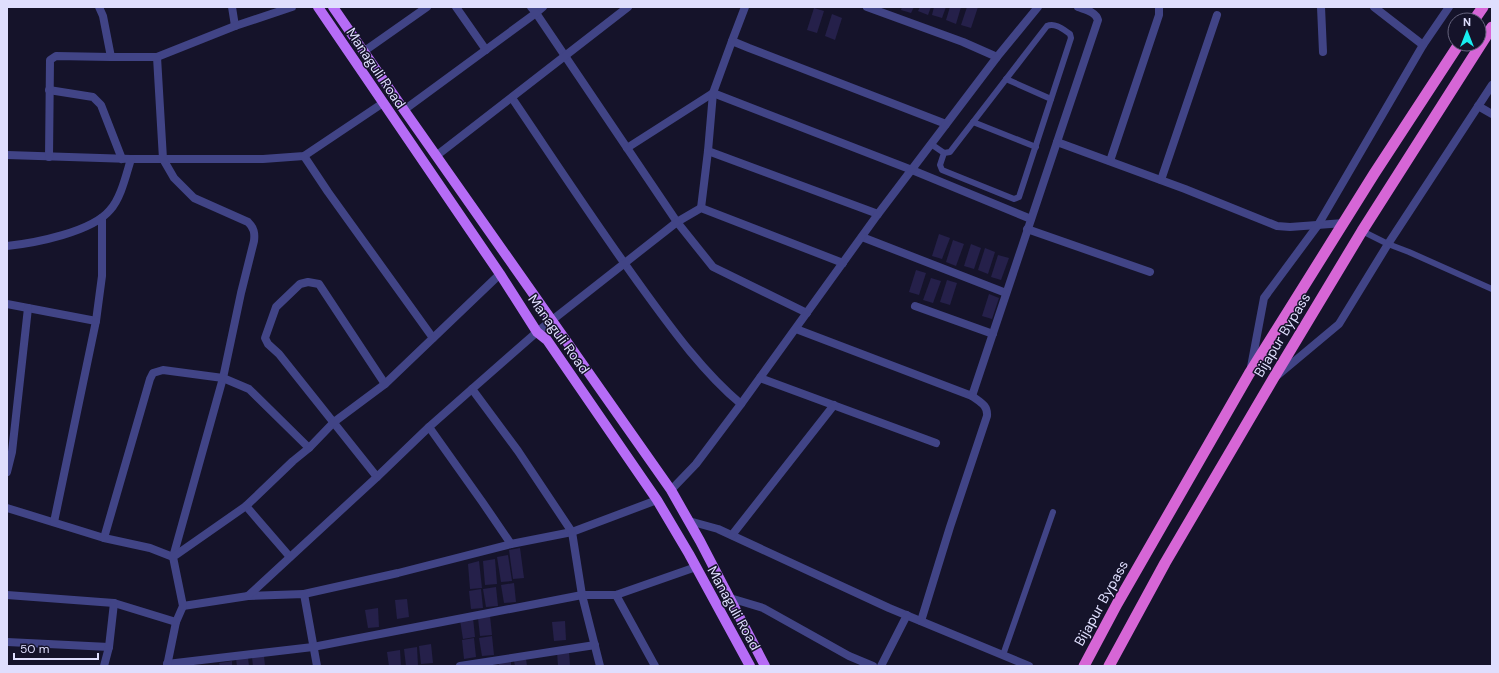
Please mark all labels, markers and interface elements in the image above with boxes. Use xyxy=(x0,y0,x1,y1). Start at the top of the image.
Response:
north arrow xyxy=(1447,12,1487,52)
text: N xyxy=(1463,15,1471,29)
street label: Managuli Road xyxy=(342,24,410,112)
street label: Bijapur Bypass xyxy=(1250,290,1314,380)
street label: Managuli Road xyxy=(524,291,594,377)
street label: Bijapur Bypass xyxy=(1070,557,1132,649)
street label: Managuli Road xyxy=(703,563,765,653)
scale bar xyxy=(14,635,98,661)
text: 50 m xyxy=(20,641,49,657)

